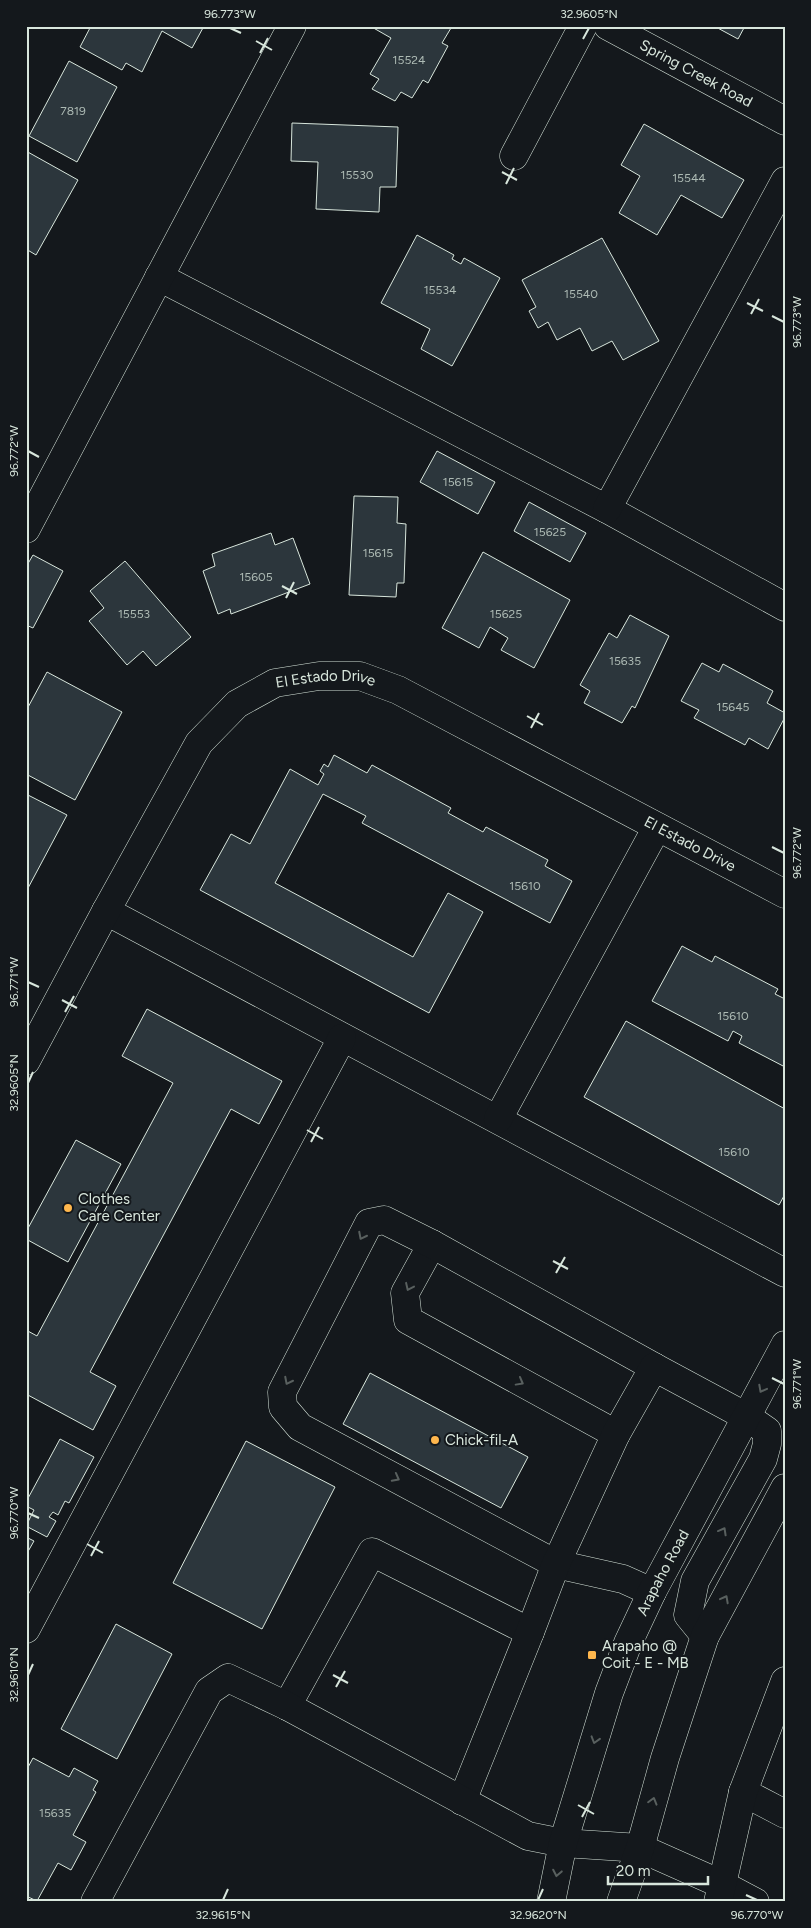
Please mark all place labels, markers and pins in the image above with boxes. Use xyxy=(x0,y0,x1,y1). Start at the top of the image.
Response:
place label: Clothes Care Center xyxy=(78,1190,160,1225)
marker: Clothes Care Center xyxy=(62,1202,74,1214)
place label: Chick-fil-A xyxy=(445,1431,518,1449)
marker: Chick-fil-A xyxy=(429,1434,441,1446)
place label: Arapaho @ Coit - E - MB xyxy=(602,1637,689,1672)
marker: Arapaho @ Coit - E - MB xyxy=(586,1649,598,1661)

